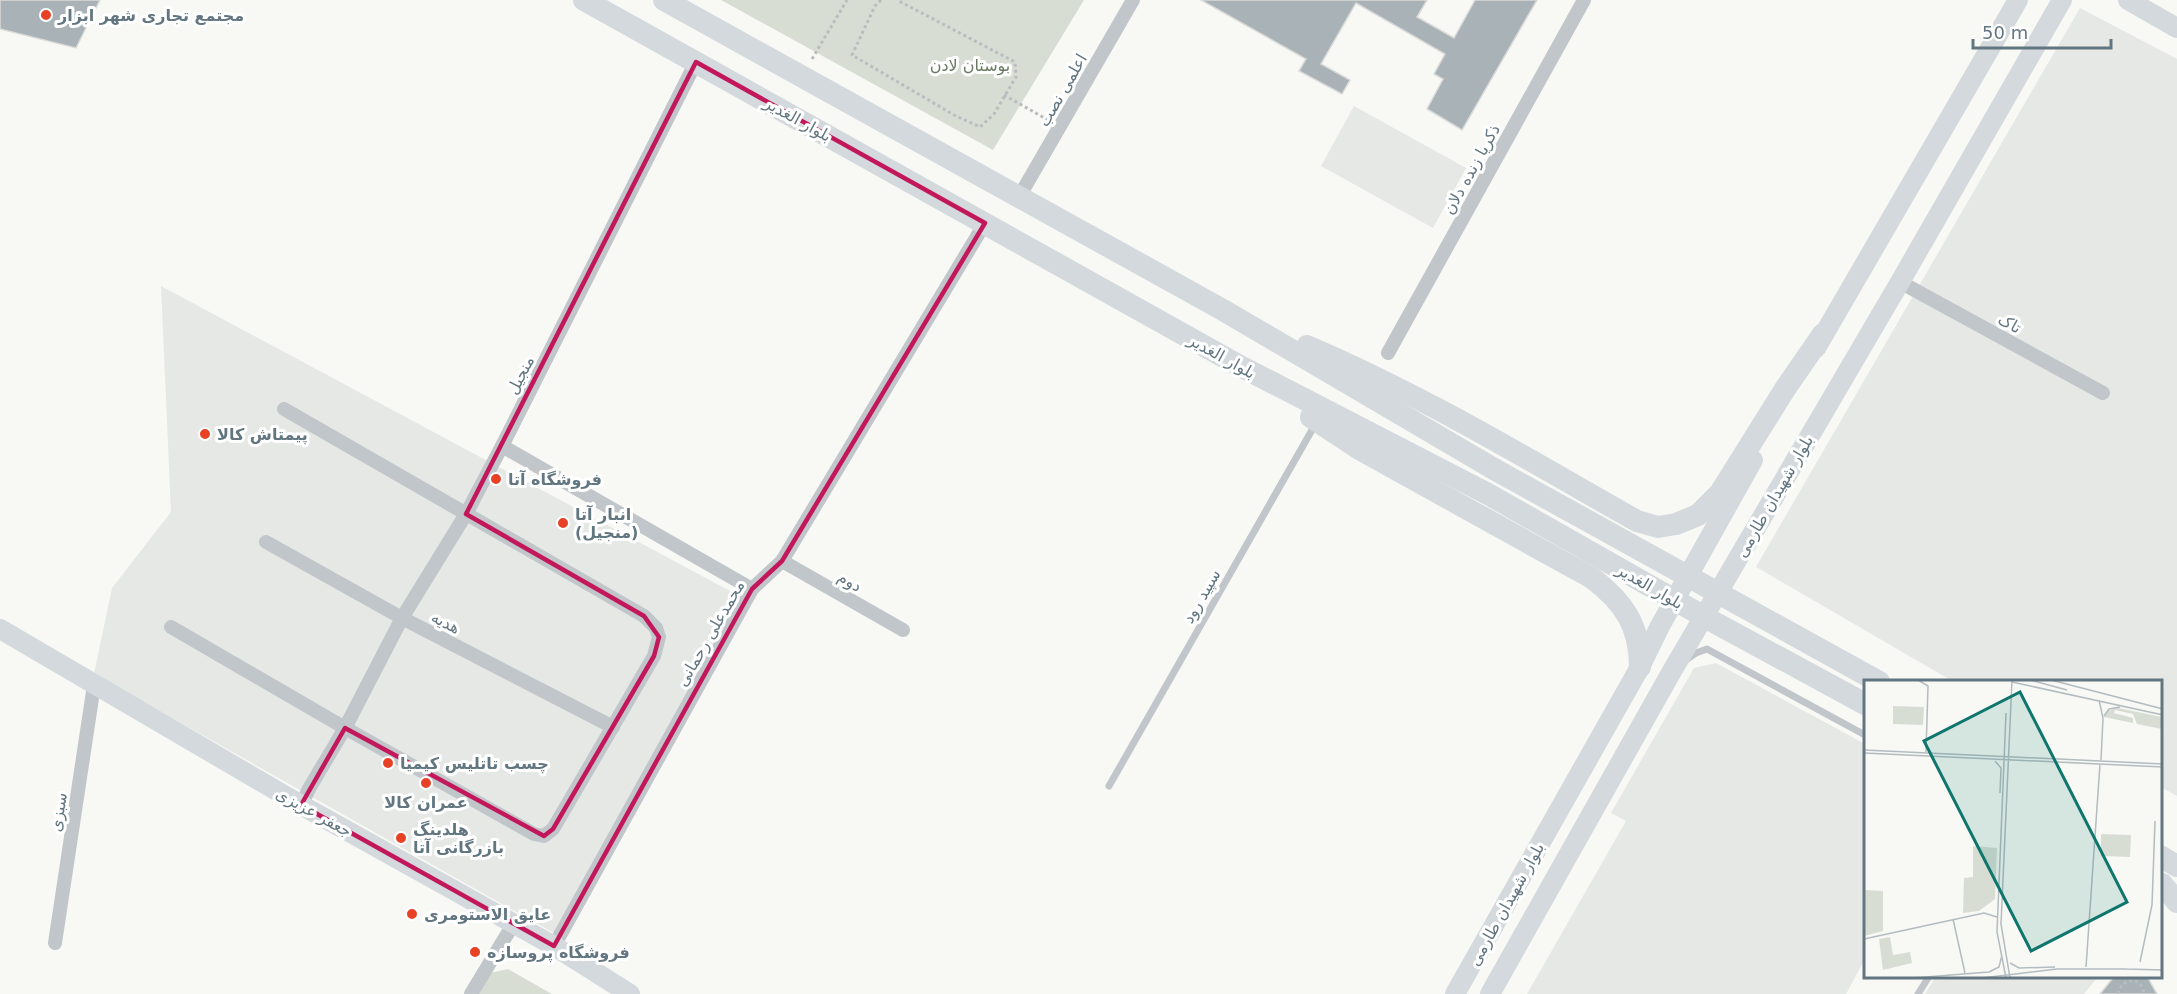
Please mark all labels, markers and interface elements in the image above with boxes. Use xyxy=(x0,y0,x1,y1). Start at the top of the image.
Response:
place label: مجتمع تجاری شهر ابزار xyxy=(57,6,244,25)
marker: مجتمع تجاری شهر ابزار xyxy=(39,8,53,22)
scale bar xyxy=(1973,12,2111,50)
text: 50 m xyxy=(1982,22,2028,43)
street label: اعلمی نصب xyxy=(1034,50,1091,130)
park label: بوستان لادن xyxy=(930,56,1010,76)
street label: بلوار الغدیر xyxy=(759,93,835,147)
street label: ذکریا زنده دلان xyxy=(1439,121,1505,218)
street label: تاک xyxy=(1995,309,2025,337)
street label: بلوار الغدیر xyxy=(1183,330,1259,384)
street label: منجیل xyxy=(503,353,538,398)
place label: پیمتاش کالا xyxy=(217,425,308,445)
marker: پیمتاش کالا xyxy=(198,427,212,441)
street label: بلوار شهیدان طارمی xyxy=(1732,432,1818,561)
place label: فروشگاه آتا xyxy=(508,469,602,489)
marker: فروشگاه آتا xyxy=(489,472,503,486)
place label: انبار آتا (منجیل) xyxy=(575,504,638,542)
marker: انبار آتا (منجیل) xyxy=(556,516,570,530)
street label: بلوار الغدیر xyxy=(1612,559,1687,614)
street label: سپید رود xyxy=(1178,566,1225,627)
street label: دوم xyxy=(834,567,865,597)
street label: محمدعلی رحمانی xyxy=(672,577,749,690)
street label: هدیه xyxy=(428,607,463,638)
inset map xyxy=(1864,680,2162,979)
place label: چسب تاتلیس کیمیا xyxy=(400,754,549,774)
marker: چسب تاتلیس کیمیا xyxy=(381,756,395,770)
marker: عمران کالا xyxy=(419,776,433,790)
street label: جعفر عزیزی xyxy=(272,784,355,842)
street label: سبزی xyxy=(46,791,72,833)
place label: عمران کالا xyxy=(384,793,468,812)
place label: هلدینگ بازرگانی آتا xyxy=(413,820,504,857)
marker: هلدینگ بازرگانی آتا xyxy=(394,831,408,845)
street label: بلوار شهیدان طارمی xyxy=(1465,839,1549,970)
place label: عایق الاستومری xyxy=(424,905,551,924)
marker: عایق الاستومری xyxy=(405,907,419,921)
place label: فروشگاه پروسازه xyxy=(487,943,630,963)
marker: فروشگاه پروسازه xyxy=(468,945,482,959)

